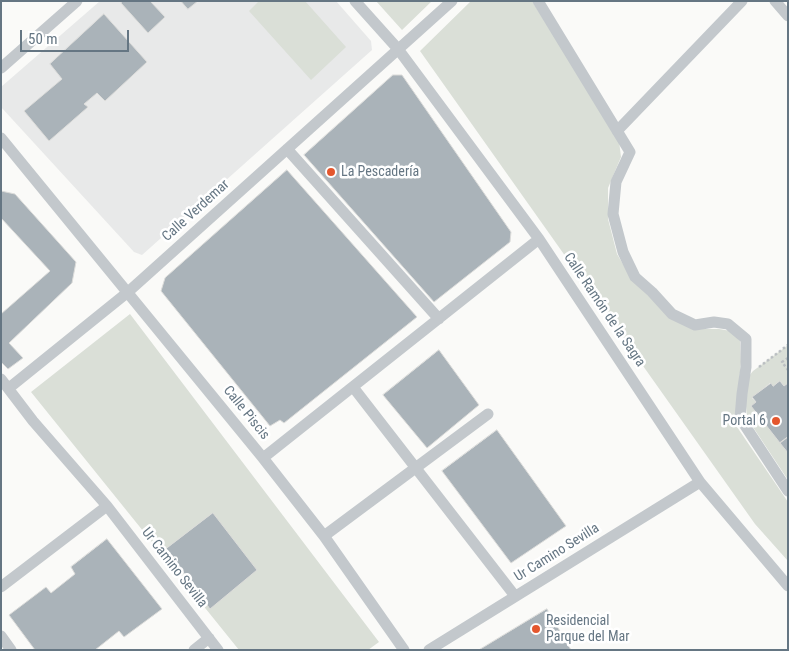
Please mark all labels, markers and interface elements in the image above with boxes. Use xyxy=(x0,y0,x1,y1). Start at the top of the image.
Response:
scale bar xyxy=(22,20,131,52)
text: 50 m xyxy=(28,30,58,48)
place label: La Pescadería xyxy=(341,164,419,180)
marker: La Pescadería xyxy=(325,166,337,178)
street label: Calle Verdemar xyxy=(159,177,233,245)
street label: Calle Ramón de la Sagra xyxy=(560,250,648,370)
street label: Calle Piscis xyxy=(219,383,273,443)
place label: Portal 6 xyxy=(723,413,766,429)
marker: Portal 6 xyxy=(770,415,782,427)
street label: Ur Camino Sevilla xyxy=(511,520,603,586)
street label: Ur Camino Sevilla xyxy=(138,525,210,611)
place label: Residencial Parque del Mar xyxy=(546,613,630,646)
marker: Residencial Parque del Mar xyxy=(530,623,542,635)

